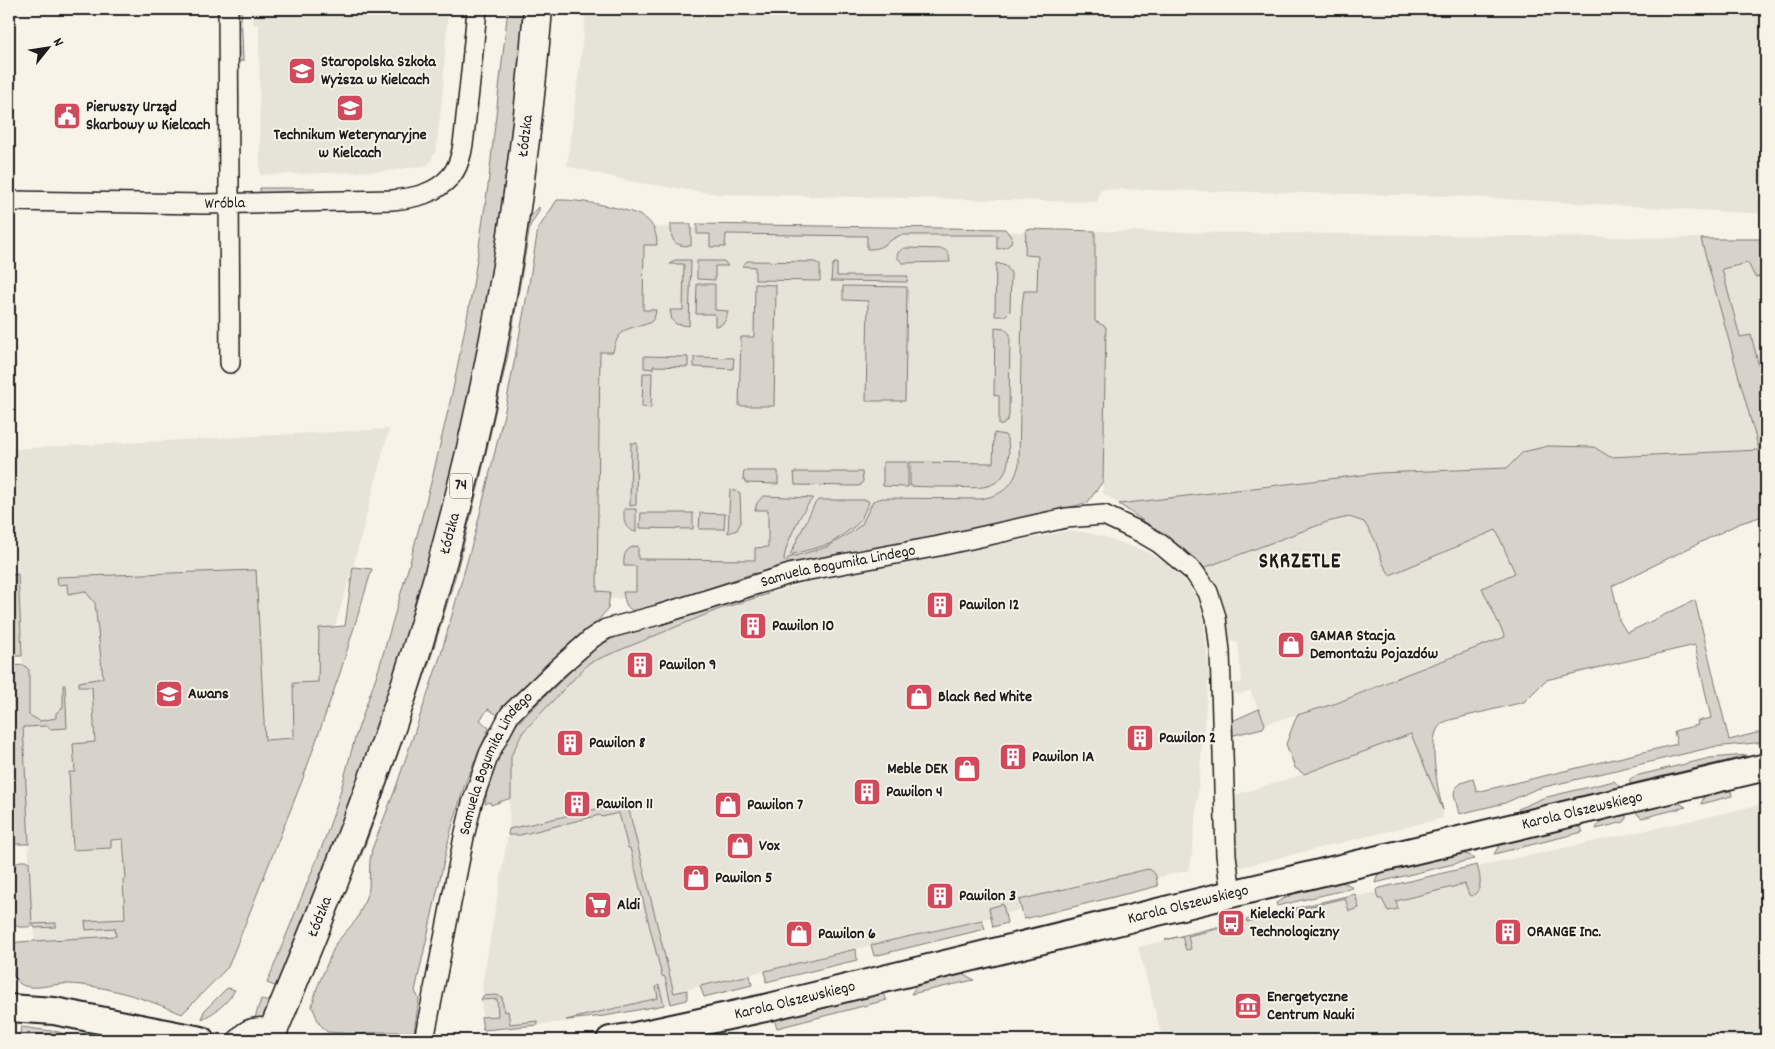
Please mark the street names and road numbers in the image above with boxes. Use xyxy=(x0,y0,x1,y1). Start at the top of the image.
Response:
street label: Łódzka xyxy=(511,113,539,159)
street label: Wróbla xyxy=(204,192,246,216)
road number: 74 xyxy=(450,474,472,498)
street label: Łódzka xyxy=(433,510,466,557)
street label: Samuela Bogumiła Lindego xyxy=(758,539,917,594)
street label: Samuela Bogumiła Lindego xyxy=(453,686,538,838)
street label: Karola Olszewskiego xyxy=(1519,785,1645,836)
street label: Karola Olszewskiego xyxy=(1125,879,1251,930)
street label: Łódzka xyxy=(301,893,339,941)
street label: Karola Olszewskiego xyxy=(732,975,858,1026)

